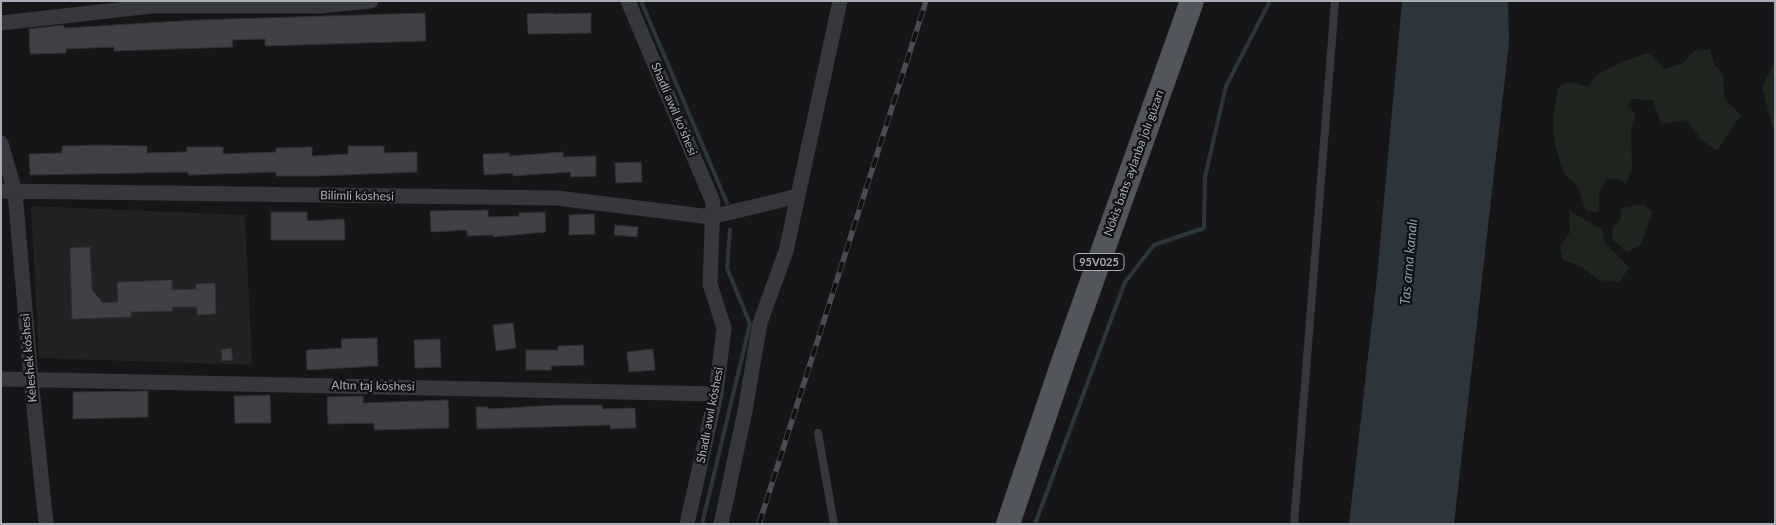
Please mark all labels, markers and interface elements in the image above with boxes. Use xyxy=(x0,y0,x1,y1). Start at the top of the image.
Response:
street label: Shadli awil ko'shesi xyxy=(648,60,700,158)
street label: Nókis batıs aylanba jolı gúzarı xyxy=(1101,88,1167,238)
street label: Bilimli kóshesi xyxy=(320,188,394,204)
water label: Tas arna kanalı xyxy=(1397,218,1421,306)
road number: 95V025 xyxy=(1074,253,1124,270)
street label: Keleshek kóshesi xyxy=(18,313,40,403)
street label: Shadlı awıl kóshesi xyxy=(694,366,726,464)
street label: Altın taj kóshesi xyxy=(331,378,415,394)

